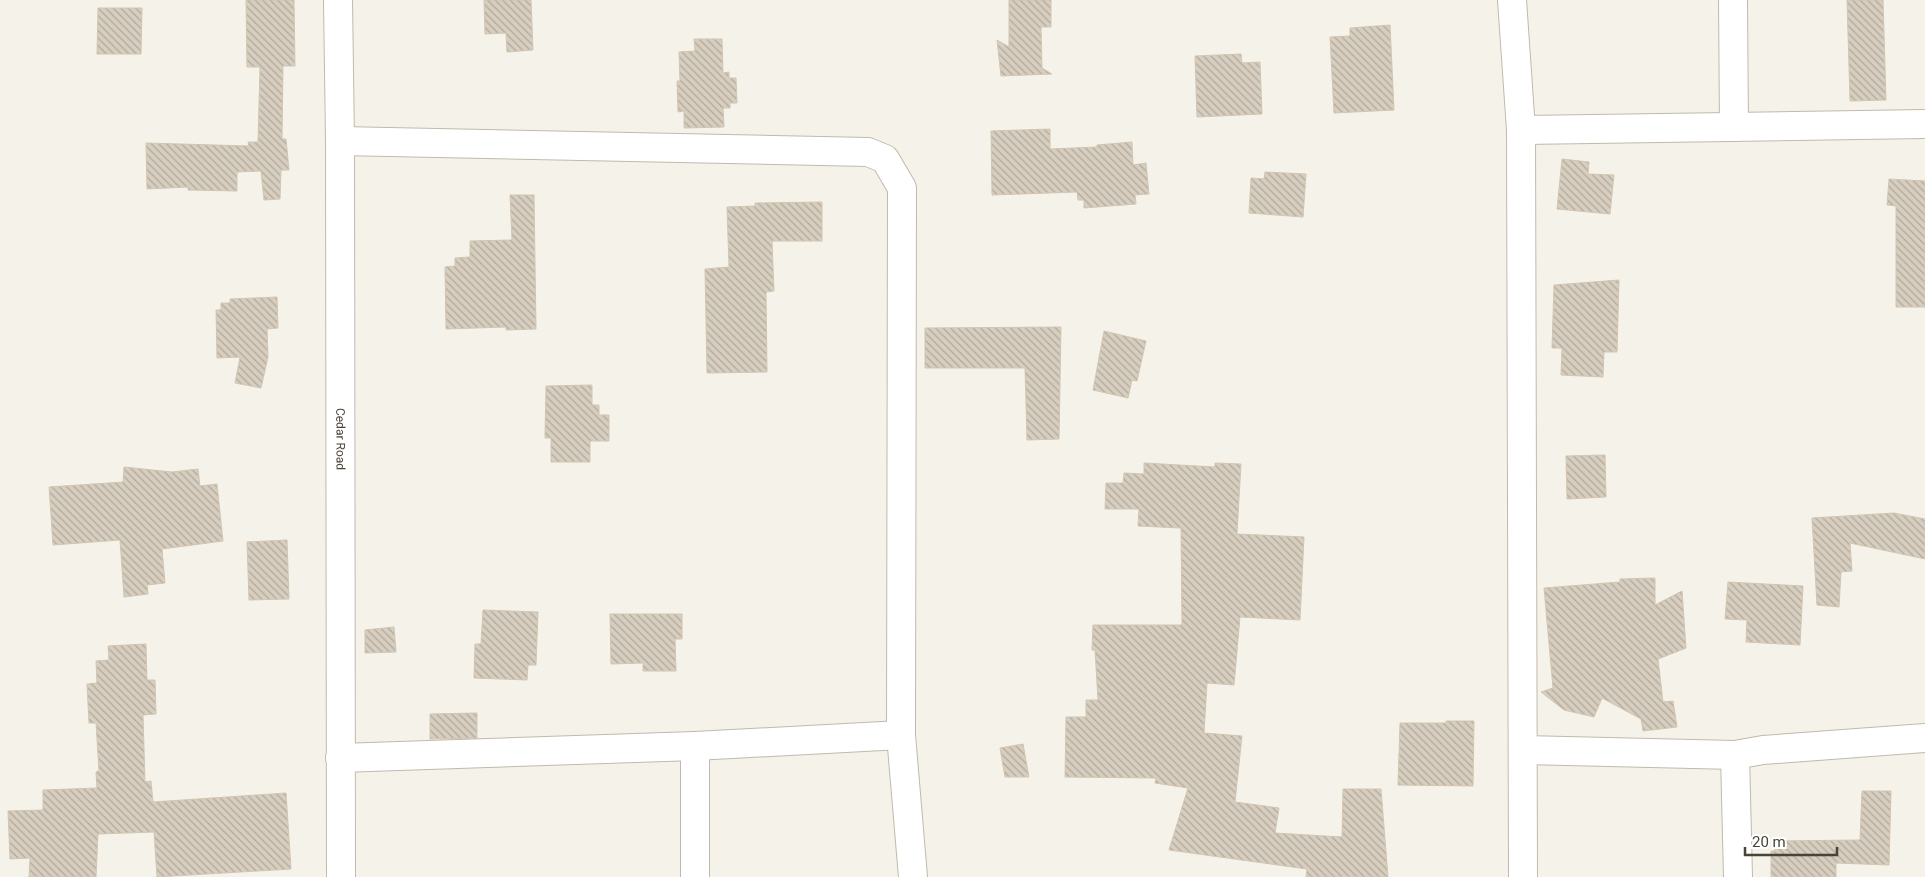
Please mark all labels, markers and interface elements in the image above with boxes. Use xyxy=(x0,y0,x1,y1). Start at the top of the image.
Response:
street label: Cedar Road xyxy=(333,408,347,470)
scale bar xyxy=(1745,824,1838,856)
text: 20 m xyxy=(1752,833,1786,851)

